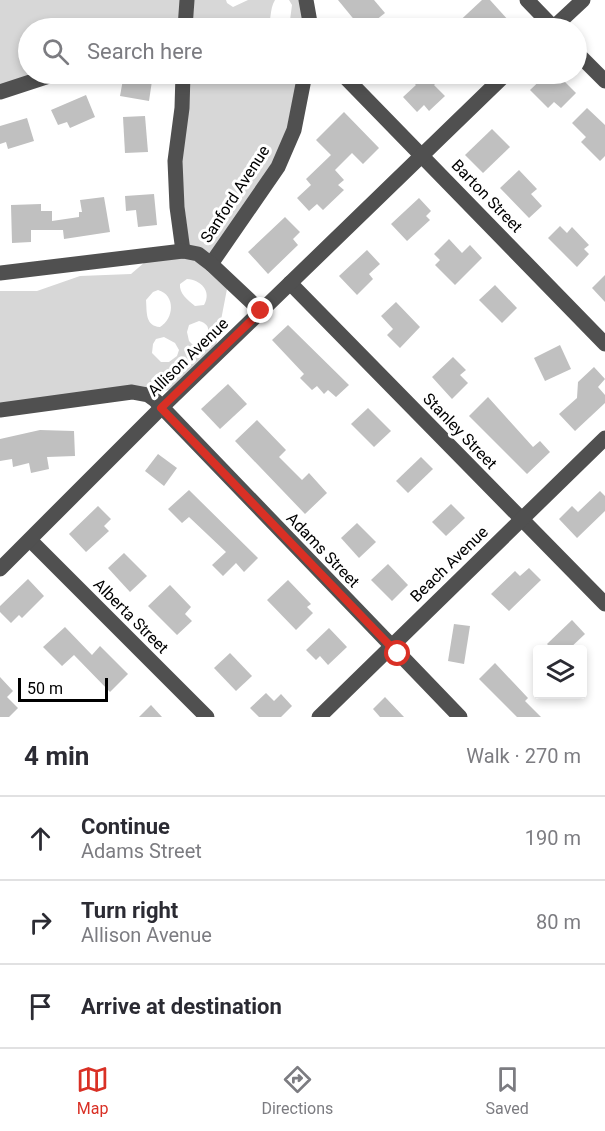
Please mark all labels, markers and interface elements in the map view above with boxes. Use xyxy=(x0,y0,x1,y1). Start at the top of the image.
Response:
search box xyxy=(18,18,587,84)
icon: search xyxy=(39,35,72,68)
text: Search here xyxy=(87,39,203,64)
street label: Sanford Avenue xyxy=(196,142,274,246)
street label: Barton Street xyxy=(448,156,526,236)
route end xyxy=(247,297,273,323)
street label: Allison Avenue xyxy=(144,314,232,400)
street label: Stanley Street xyxy=(419,389,501,473)
street label: Adams Street xyxy=(283,509,363,591)
street label: Beach Avenue xyxy=(406,522,492,606)
street label: Alberta Street xyxy=(90,575,172,657)
route start xyxy=(384,640,410,666)
map controls xyxy=(533,645,587,699)
button: layers xyxy=(533,645,587,699)
scale bar xyxy=(18,675,108,702)
text: 50 m xyxy=(27,679,63,698)
text: 4 min xyxy=(24,741,89,771)
text: Walk · 270 m xyxy=(466,744,581,768)
text: Continue xyxy=(81,814,170,839)
icon: ahead xyxy=(24,822,57,855)
text: 190 m xyxy=(525,826,581,850)
text: Adams Street xyxy=(81,839,202,863)
text: Turn right xyxy=(81,898,178,923)
icon: right xyxy=(24,906,57,939)
text: 80 m xyxy=(536,910,581,934)
text: Allison Avenue xyxy=(81,923,212,947)
icon: arrive xyxy=(24,990,57,1023)
text: Arrive at destination xyxy=(81,994,282,1019)
tab: Map xyxy=(76,1063,109,1118)
tab: Directions xyxy=(261,1063,333,1118)
tab: Saved xyxy=(486,1063,529,1118)

